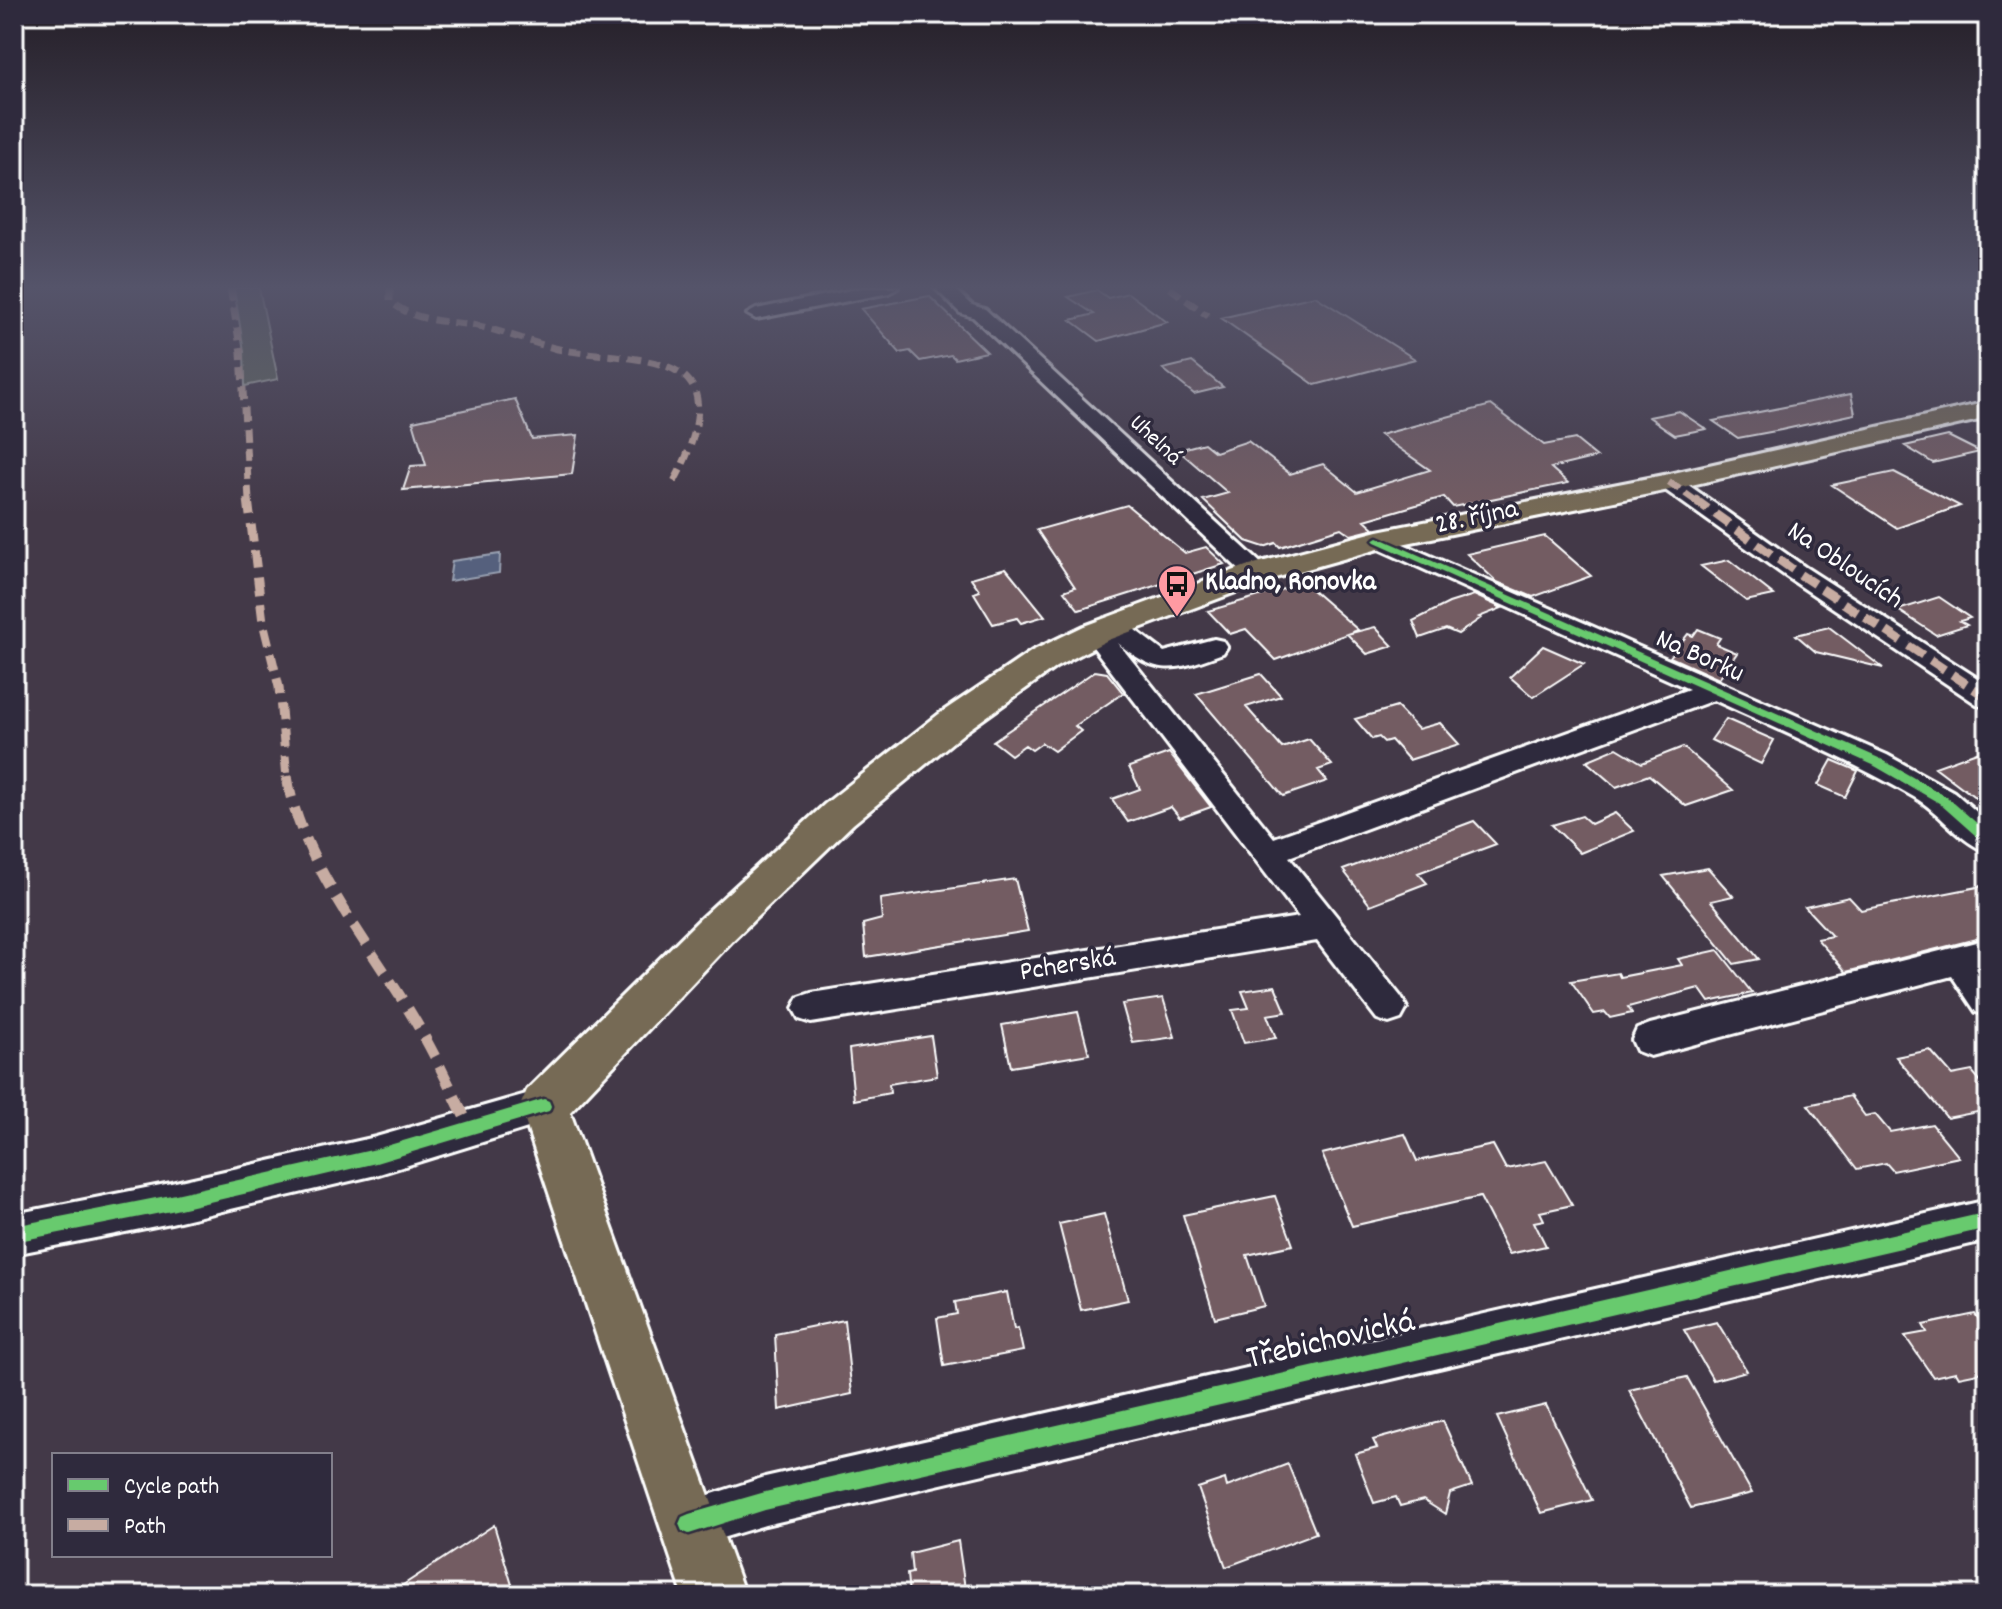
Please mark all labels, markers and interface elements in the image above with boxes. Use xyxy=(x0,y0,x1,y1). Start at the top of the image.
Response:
street label: Uhelná xyxy=(1121,407,1189,475)
street label: 28. října xyxy=(1432,491,1523,547)
street label: Na Obloucích xyxy=(1778,513,1910,621)
bus stop icon: Kladno, Ronovka xyxy=(1156,563,1198,618)
place label: Kladno, Ronovka xyxy=(1205,564,1377,604)
street label: Na Borku xyxy=(1648,621,1750,695)
street label: Pcherská xyxy=(1017,940,1119,994)
street label: Třebichovická xyxy=(1242,1299,1420,1385)
legend xyxy=(52,1453,332,1557)
text: Cycle path xyxy=(124,1471,219,1505)
text: Path xyxy=(124,1511,166,1545)

